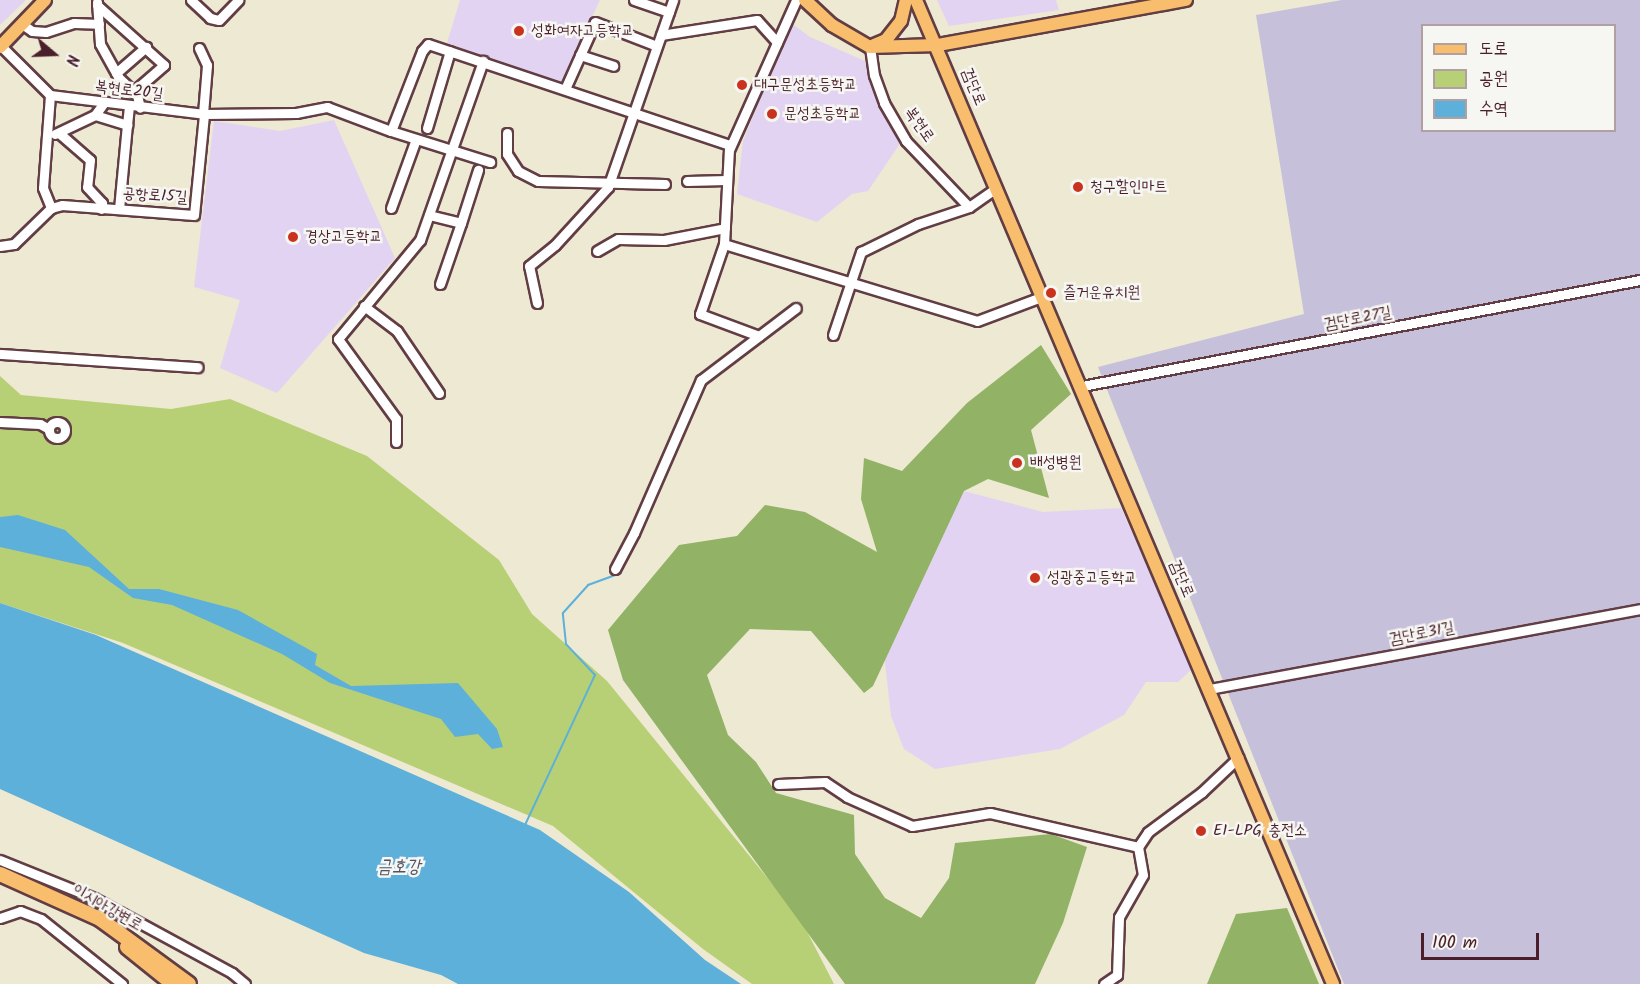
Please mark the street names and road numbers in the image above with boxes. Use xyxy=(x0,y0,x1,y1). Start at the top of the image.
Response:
street label: 검단로 xyxy=(957,65,989,109)
street label: 복현로20길 xyxy=(94,77,164,105)
street label: 복현로 xyxy=(900,104,938,146)
street label: 공항로15길 xyxy=(122,184,188,208)
street label: 검단로27길 xyxy=(1323,303,1393,335)
street label: 검단로 xyxy=(1165,557,1197,601)
street label: 검단로31길 xyxy=(1388,618,1456,650)
street label: 이시아강변로 xyxy=(69,880,145,936)

